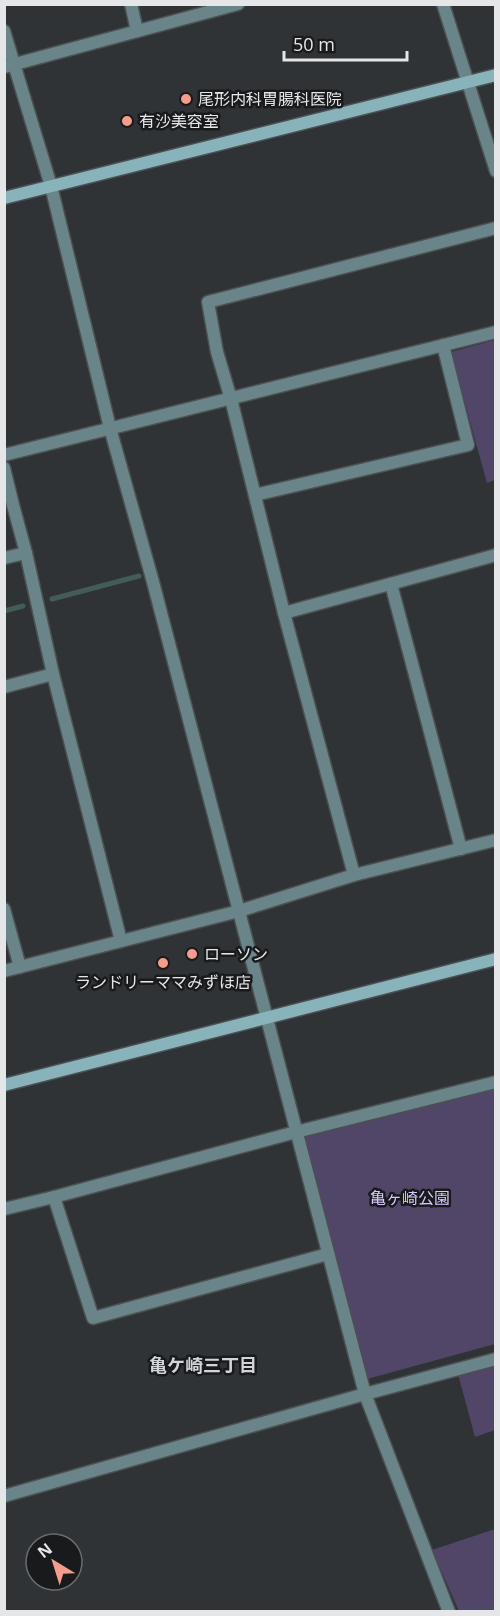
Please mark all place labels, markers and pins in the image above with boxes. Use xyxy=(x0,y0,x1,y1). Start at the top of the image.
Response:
place label: 尾形内科胃腸科医院 xyxy=(198,88,342,110)
marker: 尾形内科胃腸科医院 xyxy=(179,92,193,106)
place label: 有沙美容室 xyxy=(139,110,219,132)
marker: 有沙美容室 xyxy=(120,114,134,128)
place label: ローソン xyxy=(204,943,268,965)
marker: ローソン xyxy=(185,947,199,961)
marker: ランドリーママみずほ店 xyxy=(156,956,170,970)
place label: ランドリーママみずほ店 xyxy=(75,971,251,993)

